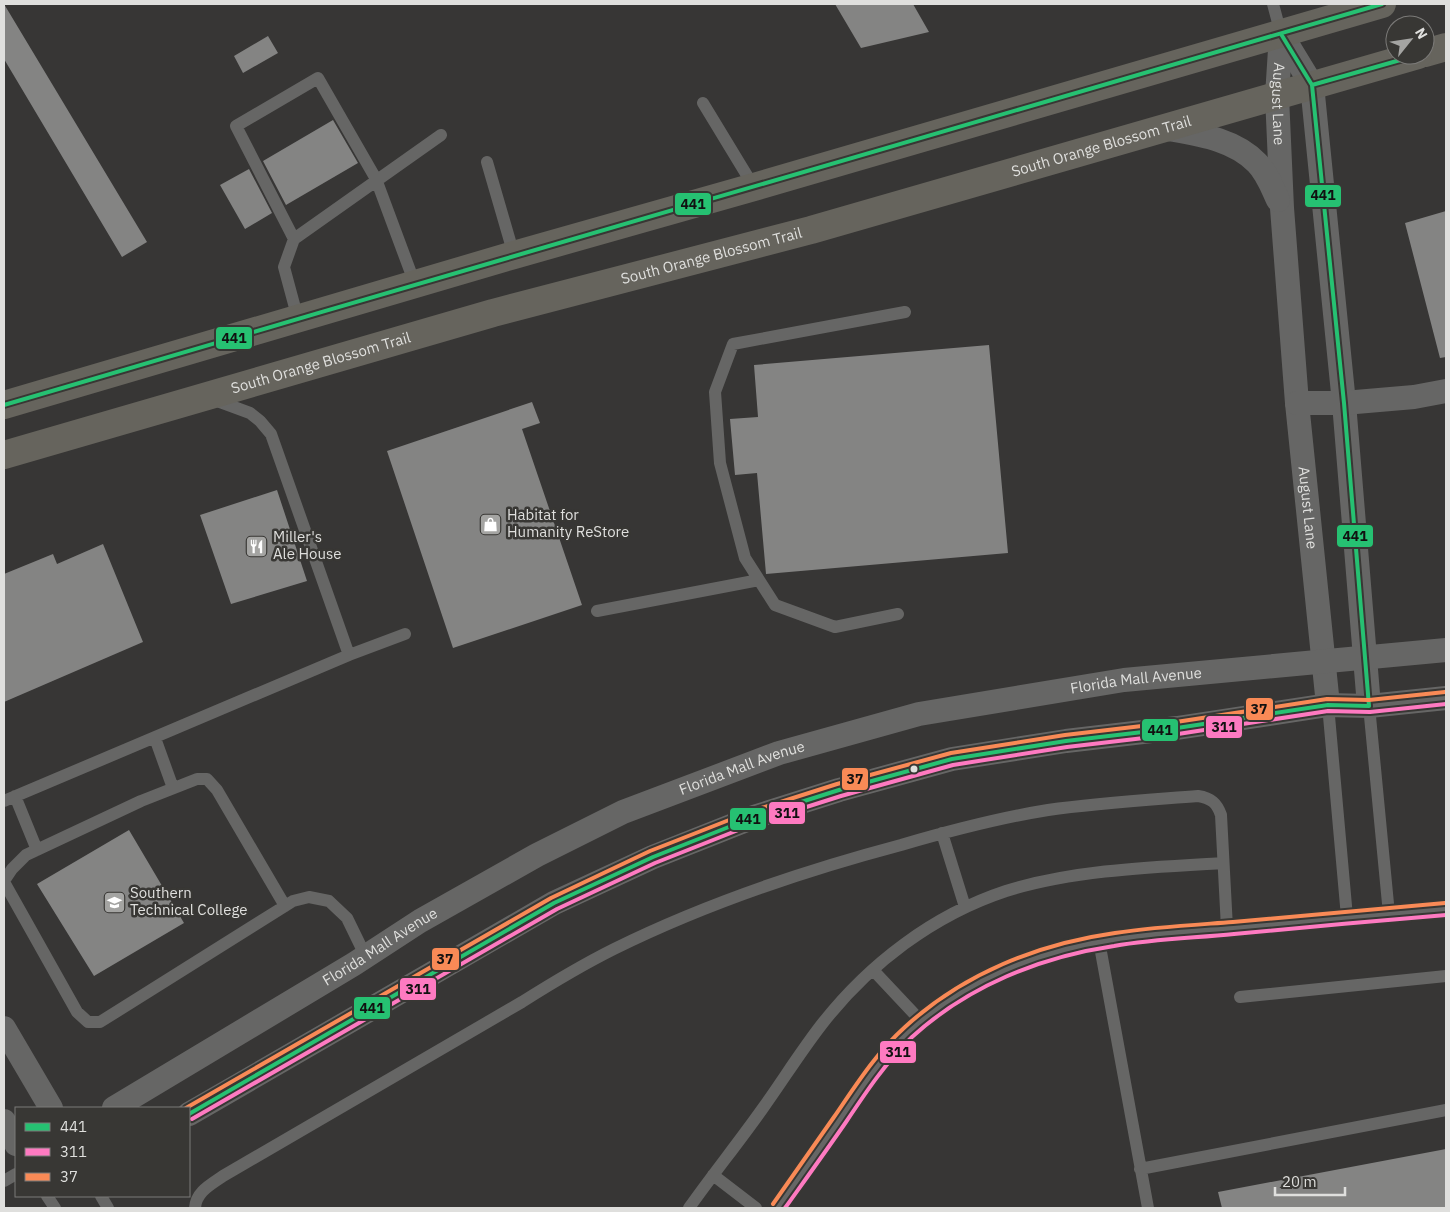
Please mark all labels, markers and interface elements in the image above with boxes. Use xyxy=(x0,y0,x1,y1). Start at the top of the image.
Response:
north arrow xyxy=(1385,15,1435,65)
text: N xyxy=(1411,25,1432,42)
street label: August Lane xyxy=(1268,62,1289,146)
street label: South Orange Blossom Trail xyxy=(1009,111,1193,181)
line badge: 441 xyxy=(1304,184,1342,208)
text: 441 xyxy=(1310,186,1336,204)
line badge: 441 xyxy=(674,192,712,216)
text: 441 xyxy=(680,195,706,213)
street label: South Orange Blossom Trail xyxy=(619,223,804,288)
line badge: 441 xyxy=(215,326,253,350)
street label: South Orange Blossom Trail xyxy=(229,327,413,398)
text: 441 xyxy=(221,329,247,347)
street label: August Lane xyxy=(1295,465,1322,550)
place label: Habitat for Humanity ReStore xyxy=(507,505,629,541)
shop icon: Habitat for Humanity ReStore xyxy=(479,512,503,536)
line badge: 441 xyxy=(1336,524,1374,548)
place label: Miller's Ale House xyxy=(273,527,342,563)
text: 441 xyxy=(1342,527,1368,545)
restaurant icon: Miller's Ale House xyxy=(245,534,269,558)
street label: Florida Mall Avenue xyxy=(1069,663,1203,698)
line badge: 37 xyxy=(1245,697,1274,721)
text: 37 xyxy=(1251,700,1267,718)
line badge: 311 xyxy=(1205,715,1243,739)
line badge: 441 xyxy=(1141,718,1179,742)
text: 311 xyxy=(1211,718,1237,736)
text: 441 xyxy=(1147,721,1173,739)
street label: Florida Mall Avenue xyxy=(676,736,807,799)
unlabelled marker xyxy=(909,764,919,774)
line badge: 37 xyxy=(841,767,869,791)
text: 37 xyxy=(847,770,863,788)
line badge: 311 xyxy=(768,801,806,825)
text: 311 xyxy=(774,804,800,822)
line badge: 441 xyxy=(729,807,767,831)
text: 441 xyxy=(735,810,761,828)
place label: Southern Technical College xyxy=(130,883,247,919)
school or university icon: Southern Technical College xyxy=(102,890,126,914)
street label: Florida Mall Avenue xyxy=(319,903,441,990)
line badge: 37 xyxy=(431,947,460,971)
text: 37 xyxy=(437,950,453,968)
line badge: 311 xyxy=(399,977,437,1001)
text: 311 xyxy=(405,980,431,998)
line badge: 441 xyxy=(353,996,391,1020)
text: 441 xyxy=(359,999,385,1017)
line badge: 311 xyxy=(879,1040,917,1064)
text: 311 xyxy=(885,1043,911,1061)
legend xyxy=(15,1107,190,1197)
text: 441 xyxy=(60,1117,87,1136)
text: 311 xyxy=(60,1142,87,1161)
scale bar xyxy=(1275,1164,1345,1196)
text: 37 xyxy=(60,1167,78,1186)
text: 20 m xyxy=(1282,1172,1317,1191)

